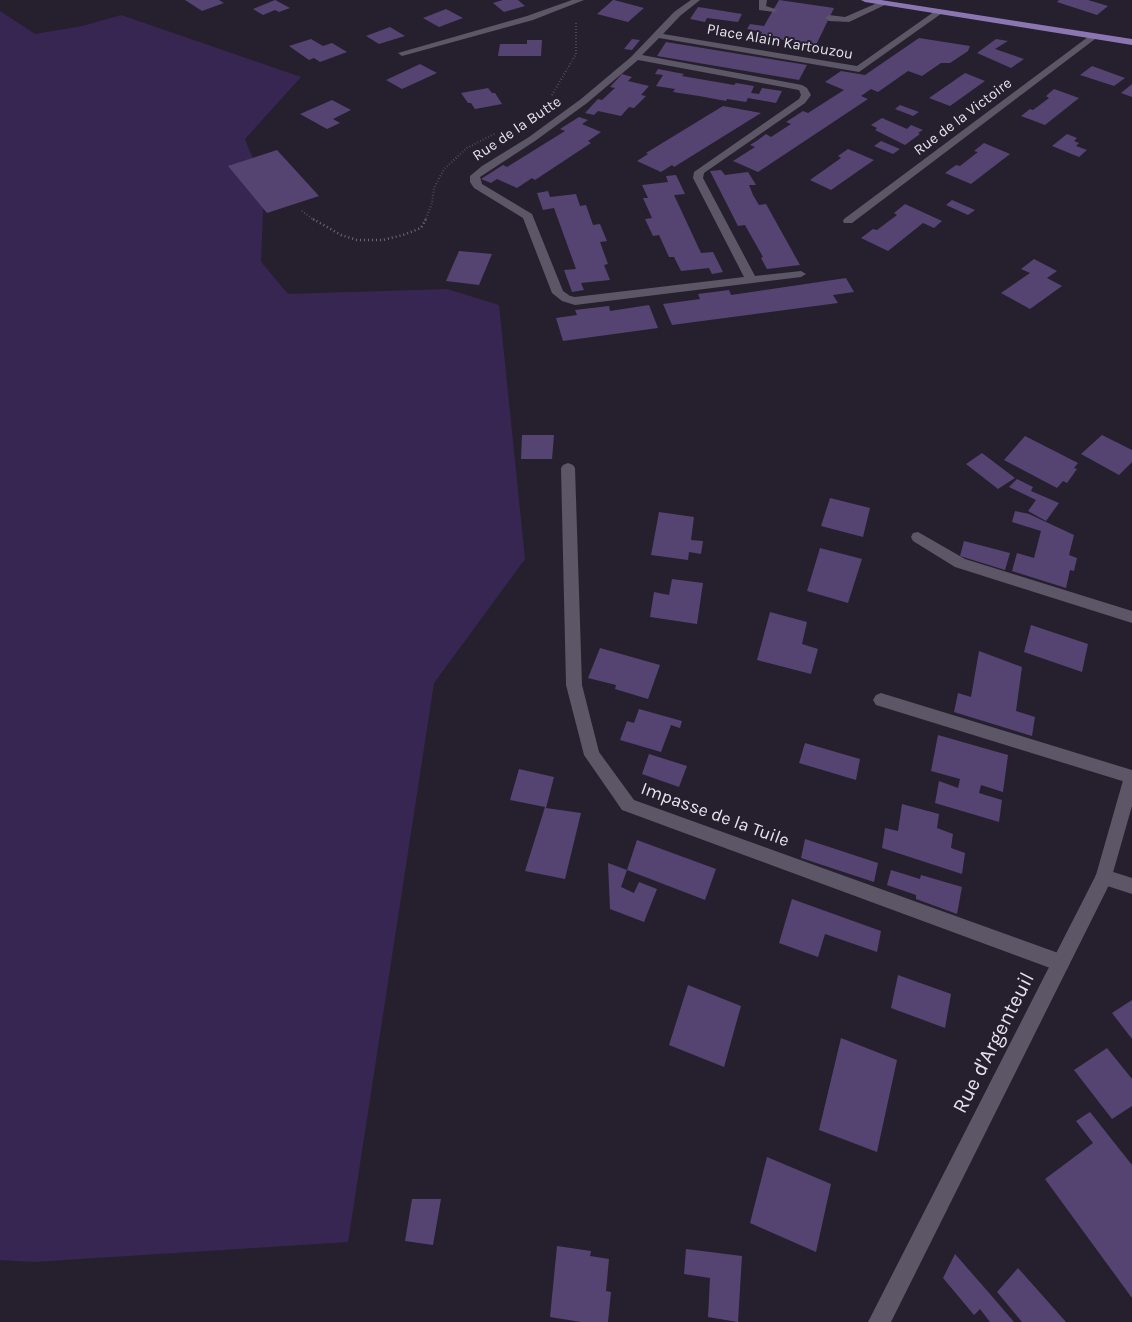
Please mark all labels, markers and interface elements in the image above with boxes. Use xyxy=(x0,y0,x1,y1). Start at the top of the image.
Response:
street label: Place Alain Kartouzou xyxy=(706,20,854,64)
street label: Rue de la Victoire xyxy=(911,74,1015,160)
street label: Rue de la Butte xyxy=(469,93,565,165)
street label: Impasse de la Tuile xyxy=(638,778,792,852)
street label: Rue d'Argenteuil xyxy=(948,968,1040,1118)

